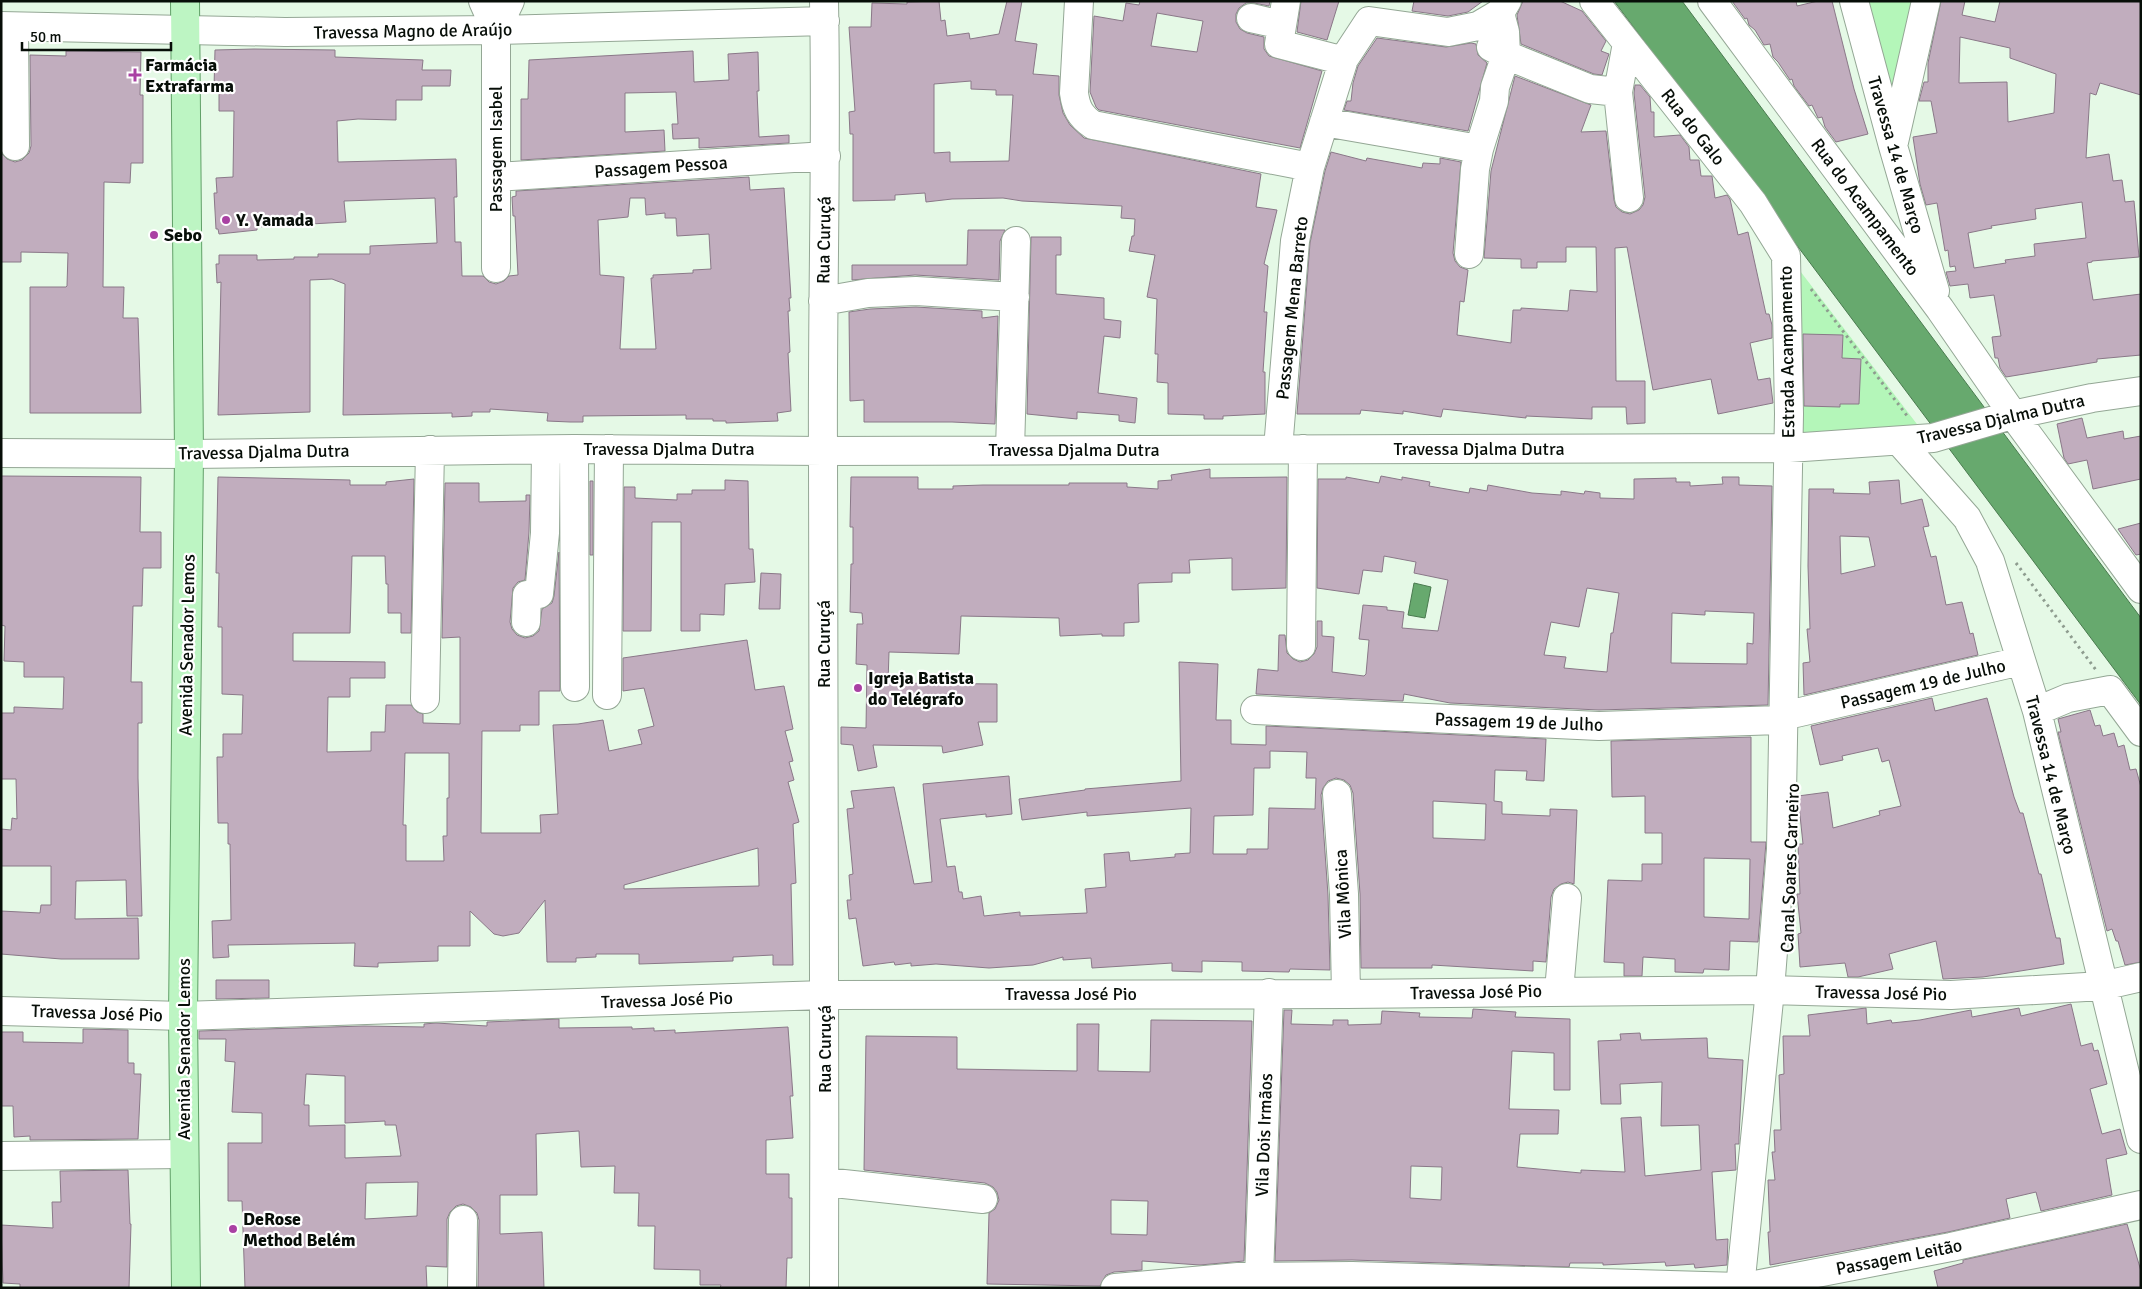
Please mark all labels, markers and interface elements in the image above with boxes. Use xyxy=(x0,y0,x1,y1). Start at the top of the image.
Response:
street label: Travessa Magno de Araújo xyxy=(314,18,512,44)
scale bar xyxy=(22,20,171,52)
text: 50 m xyxy=(30,28,61,46)
place label: Farmácia Extrafarma xyxy=(145,54,234,97)
marker: Farmácia Extrafarma xyxy=(129,69,141,81)
street label: Travessa 14 de Março xyxy=(1863,74,1929,236)
street label: Rua do Galo xyxy=(1656,84,1730,170)
street label: Passagem Isabel xyxy=(485,86,507,212)
street label: Rua do Acampamento xyxy=(1806,134,1924,280)
street label: Passagem Pessoa xyxy=(594,151,728,183)
street label: Rua Curuçá xyxy=(812,196,836,284)
place label: Y. Yamada xyxy=(235,209,314,231)
marker: Y. Yamada xyxy=(220,214,232,226)
street label: Passagem Mena Barreto xyxy=(1271,215,1313,401)
place label: Sebo xyxy=(164,224,202,246)
marker: Sebo xyxy=(148,229,160,241)
street label: Estrada Acampamento xyxy=(1774,265,1800,439)
street label: Travessa Djalma Dutra xyxy=(1915,389,2087,449)
street label: Travessa Djalma Dutra xyxy=(583,438,755,460)
street label: Travessa Djalma Dutra xyxy=(1393,438,1565,460)
street label: Travessa Djalma Dutra xyxy=(988,439,1160,461)
street label: Travessa Djalma Dutra xyxy=(178,440,350,464)
street label: Avenida Senador Lemos xyxy=(174,554,200,736)
street label: Rua Curuçá xyxy=(813,600,835,688)
street label: Passagem 19 de Julho xyxy=(1838,654,2008,714)
place label: Igreja Batista do Telégrafo xyxy=(868,667,974,710)
marker: Igreja Batista do Telégrafo xyxy=(852,682,864,694)
street label: Travessa 14 de Março xyxy=(2021,693,2081,857)
street label: Passagem 19 de Julho xyxy=(1434,708,1604,736)
street label: Canal Soares Carneiro xyxy=(1776,783,1804,953)
street label: Vila Mônica xyxy=(1330,849,1356,939)
street label: Avenida Senador Lemos xyxy=(173,958,195,1140)
street label: Travessa José Pio xyxy=(1410,980,1542,1004)
street label: Travessa José Pio xyxy=(1815,981,1947,1005)
street label: Travessa José Pio xyxy=(1005,983,1137,1005)
street label: Travessa José Pio xyxy=(601,987,733,1013)
street label: Travessa José Pio xyxy=(31,1000,163,1026)
street label: Rua Curuçá xyxy=(814,1005,836,1093)
street label: Vila Dois Irmãos xyxy=(1251,1073,1277,1197)
place label: DeRose Method Belém xyxy=(243,1208,355,1251)
marker: DeRose Method Belém xyxy=(227,1223,239,1235)
street label: Passagem Leitão xyxy=(1834,1234,1964,1280)

